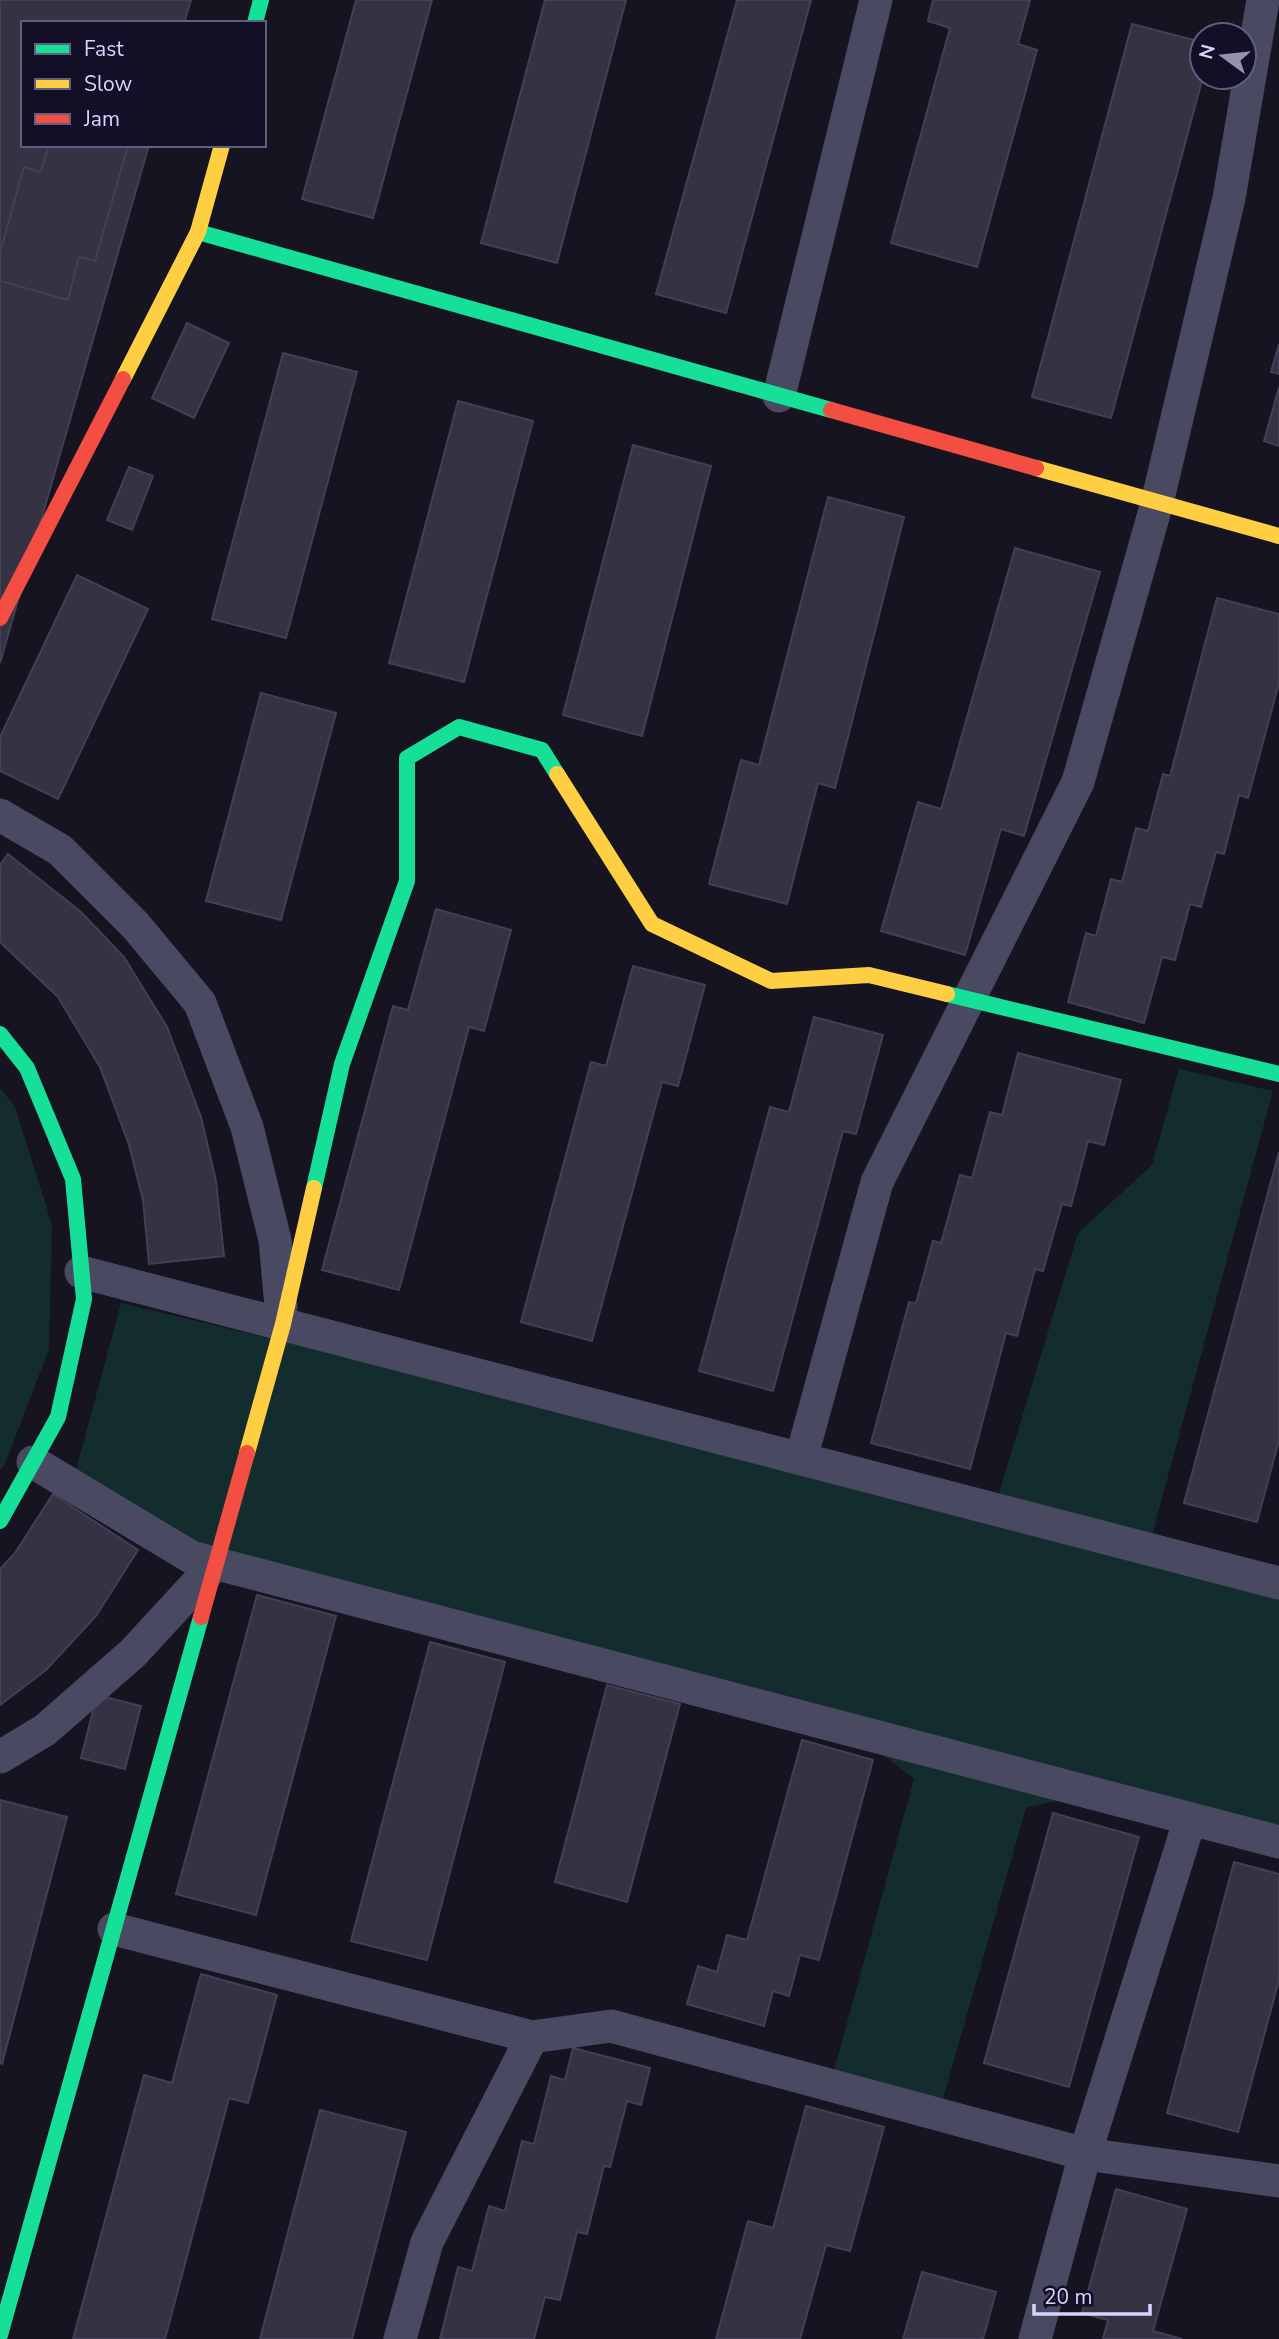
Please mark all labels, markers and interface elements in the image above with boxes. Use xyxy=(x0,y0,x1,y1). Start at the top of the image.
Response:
legend xyxy=(21,21,266,147)
north arrow xyxy=(1188,21,1258,91)
text: Fast xyxy=(84,35,124,63)
text: N xyxy=(1193,42,1222,62)
text: Slow xyxy=(84,70,133,98)
text: Jam xyxy=(83,105,120,133)
scale bar xyxy=(1034,2272,1150,2316)
text: 20 m xyxy=(1044,2283,1093,2311)

